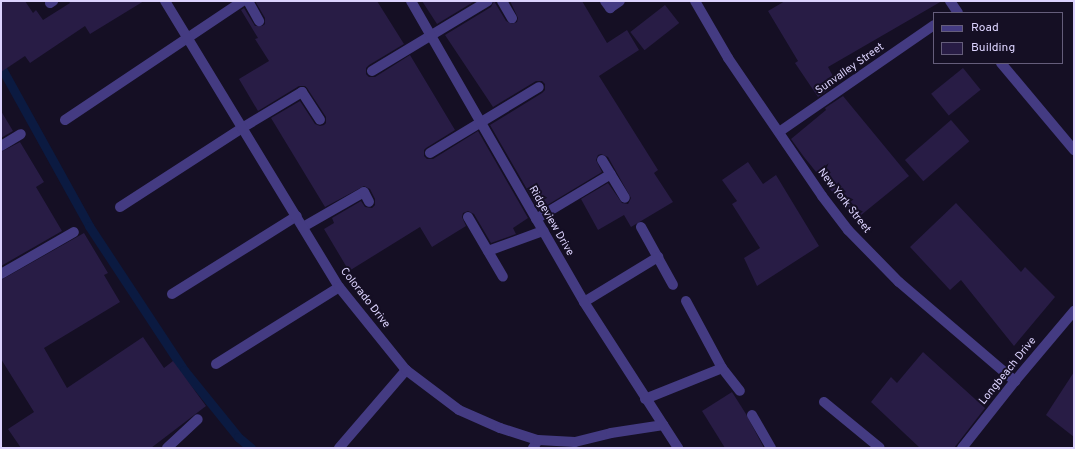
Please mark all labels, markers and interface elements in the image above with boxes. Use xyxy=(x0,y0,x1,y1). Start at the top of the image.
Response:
legend xyxy=(933,12,1063,64)
text: Road xyxy=(971,20,999,36)
text: Building xyxy=(971,40,1015,56)
street label: Sunvalley Street xyxy=(813,41,887,97)
street label: New York Street xyxy=(814,166,874,236)
street label: Ridgeview Drive xyxy=(526,184,576,258)
street label: Colorado Drive xyxy=(337,265,393,331)
street label: Longbeach Drive xyxy=(977,334,1039,408)

